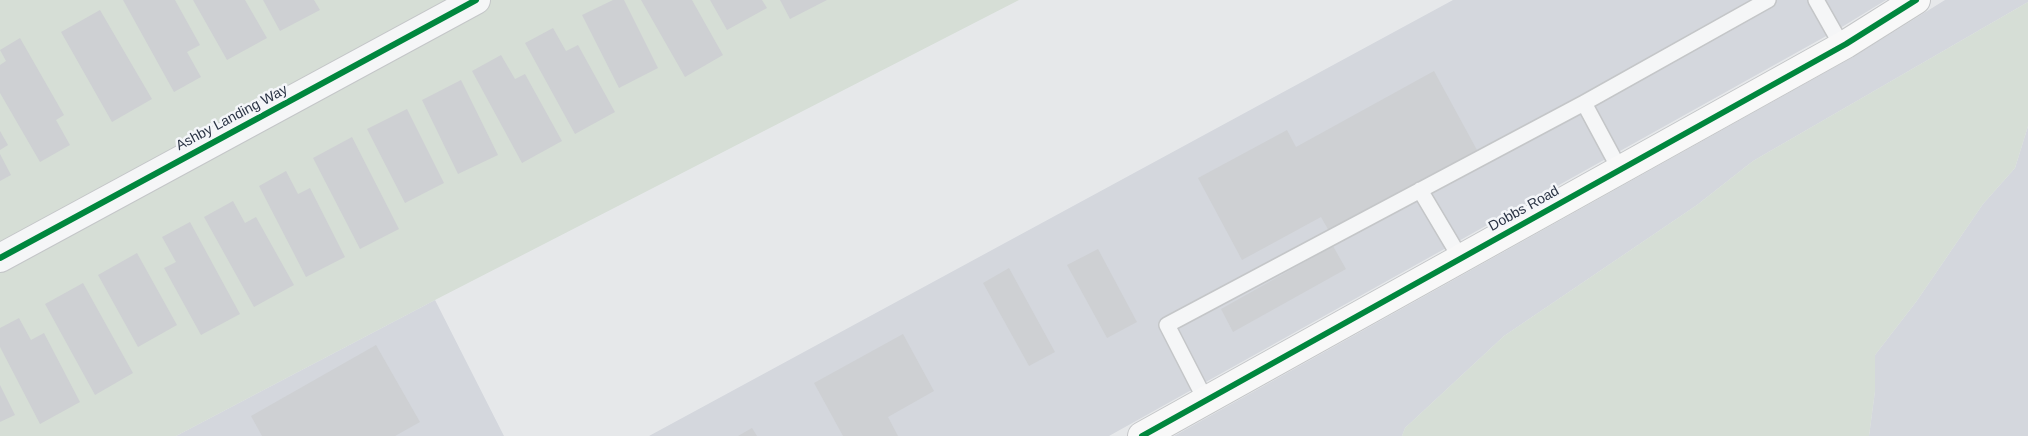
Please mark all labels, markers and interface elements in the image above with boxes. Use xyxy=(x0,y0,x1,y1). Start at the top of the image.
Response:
street label: Ashby Landing Way xyxy=(173,81,291,155)
street label: Dobbs Road xyxy=(1486,183,1562,235)

